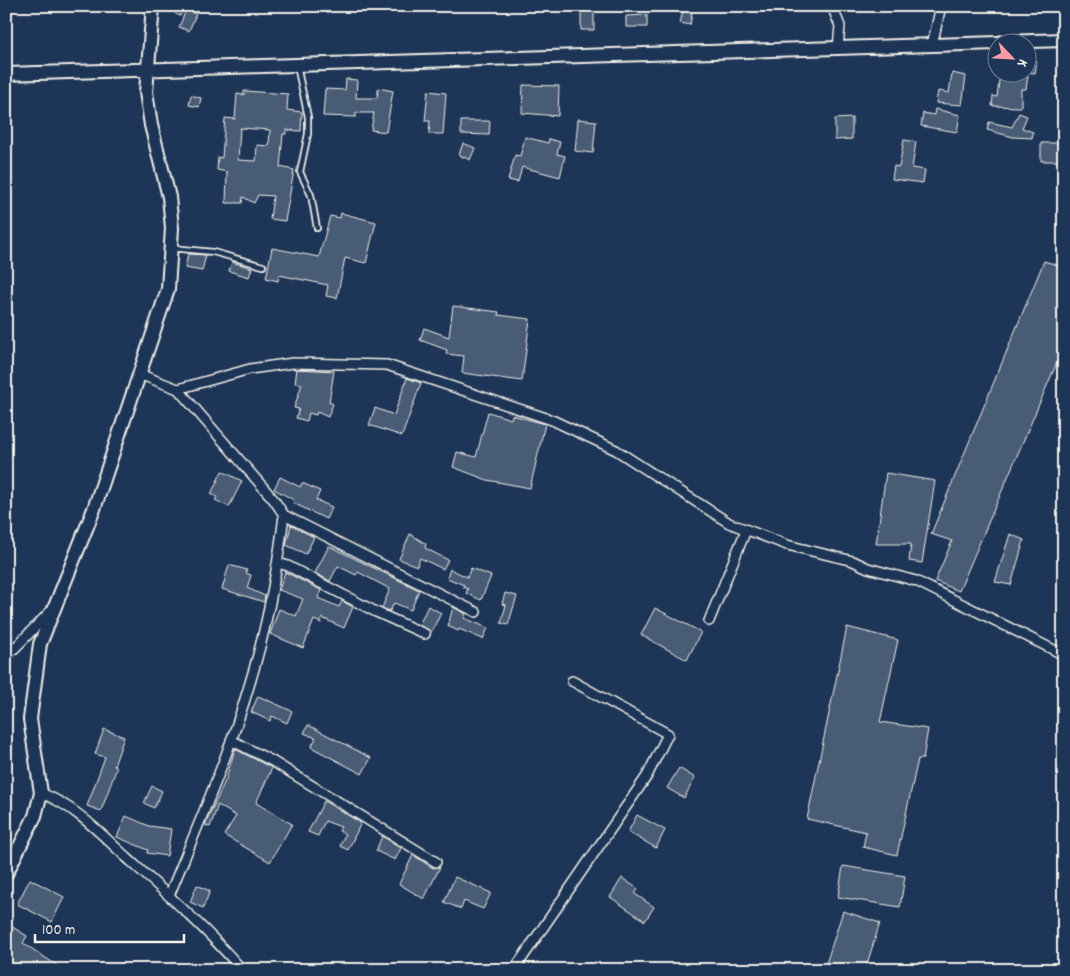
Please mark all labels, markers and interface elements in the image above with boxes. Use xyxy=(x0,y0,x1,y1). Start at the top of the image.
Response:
north arrow xyxy=(988,32,1038,82)
text: K xyxy=(1011,55,1032,70)
scale bar xyxy=(35,911,184,943)
text: 100 m xyxy=(42,920,75,942)

